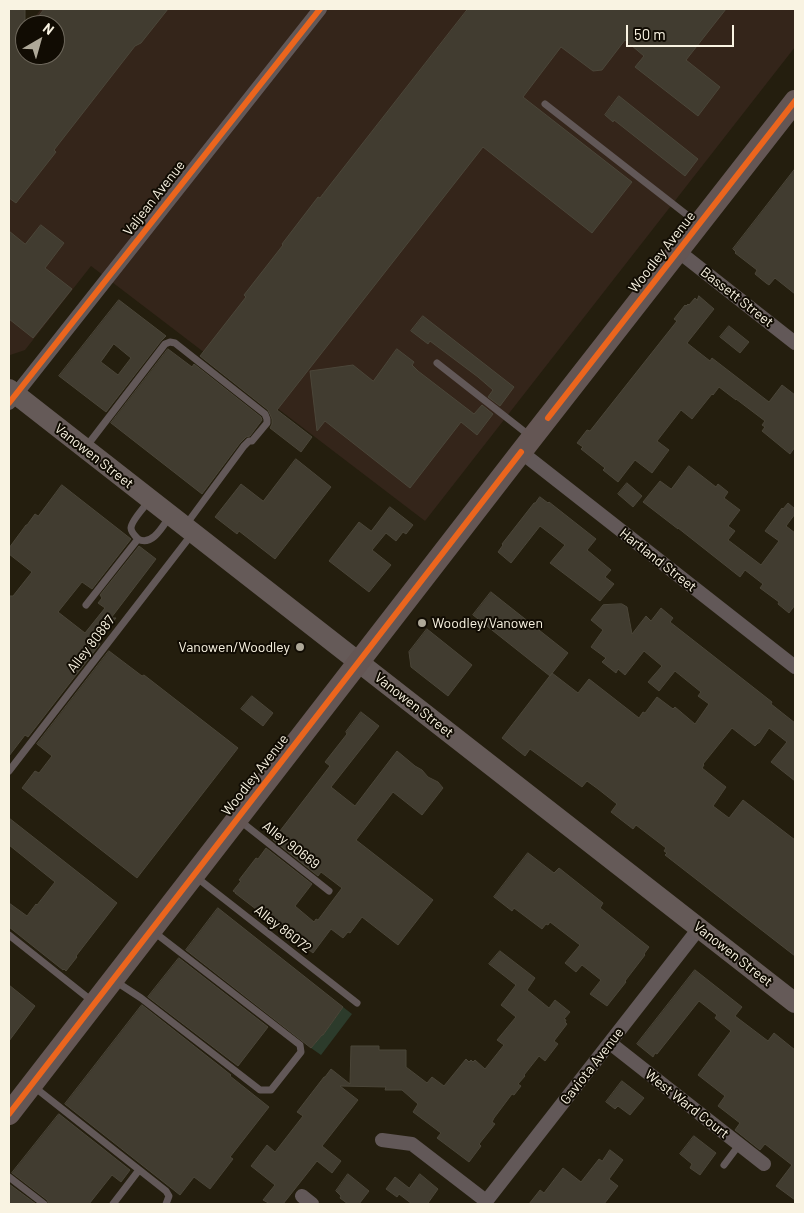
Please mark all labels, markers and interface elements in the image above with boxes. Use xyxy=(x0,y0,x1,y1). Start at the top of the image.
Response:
north arrow xyxy=(15,15,65,65)
scale bar xyxy=(629,15,736,47)
text: N xyxy=(40,19,58,38)
text: 50 m xyxy=(634,25,666,43)
street label: Valjean Avenue xyxy=(119,157,189,239)
street label: Woodley Avenue xyxy=(625,208,699,296)
street label: Bassett Street xyxy=(697,263,777,331)
street label: Vanowen Street xyxy=(51,420,137,492)
street label: Hartland Street xyxy=(616,525,700,595)
street label: Alley 80887 xyxy=(63,612,119,676)
place label: Woodley/Vanowen xyxy=(432,615,543,631)
marker: Woodley/Vanowen xyxy=(416,617,428,629)
place label: Vanowen/Woodley xyxy=(179,639,290,655)
marker: Vanowen/Woodley xyxy=(294,641,306,653)
street label: Vanowen Street xyxy=(371,669,457,741)
street label: Woodley Avenue xyxy=(218,731,292,819)
street label: Alley 90669 xyxy=(259,817,323,873)
street label: Alley 86072 xyxy=(251,901,315,957)
street label: Vanowen Street xyxy=(690,918,776,990)
street label: Gaviota Avenue xyxy=(557,1024,627,1108)
street label: West Ward Court xyxy=(642,1066,732,1142)

